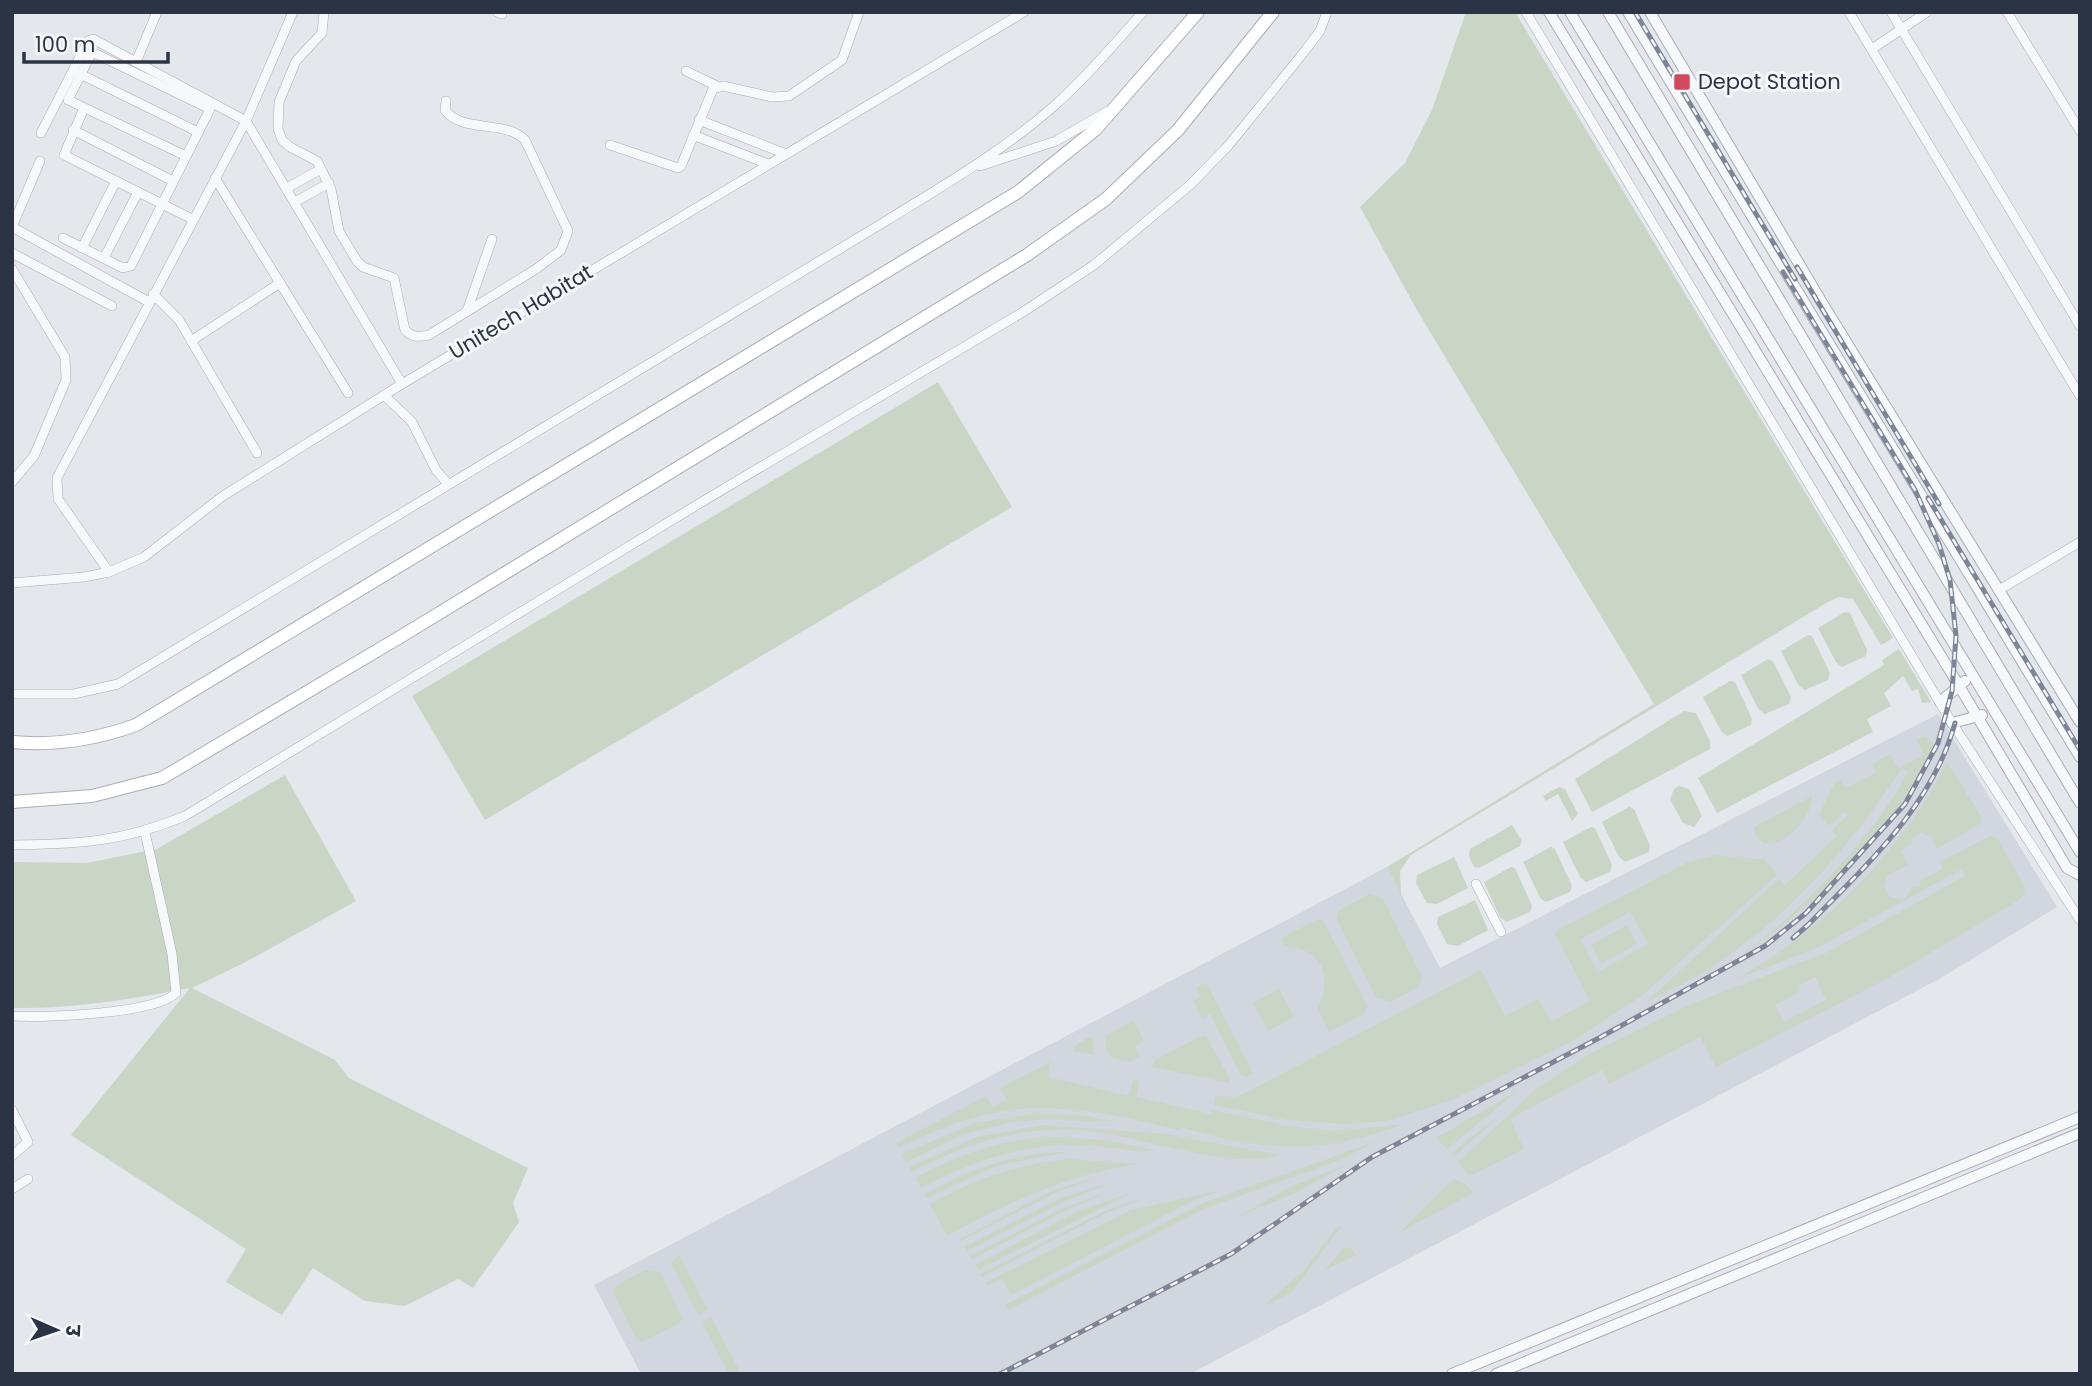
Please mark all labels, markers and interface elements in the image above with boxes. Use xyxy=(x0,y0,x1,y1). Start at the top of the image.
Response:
scale bar xyxy=(24,21,168,65)
text: 100 m xyxy=(35,30,95,59)
place label: Depot Station xyxy=(1698,67,1841,96)
marker: Depot Station xyxy=(1672,72,1692,92)
street label: Unitech Habitat xyxy=(443,257,598,366)
north arrow xyxy=(21,1295,91,1365)
text: उ xyxy=(59,1324,86,1338)

